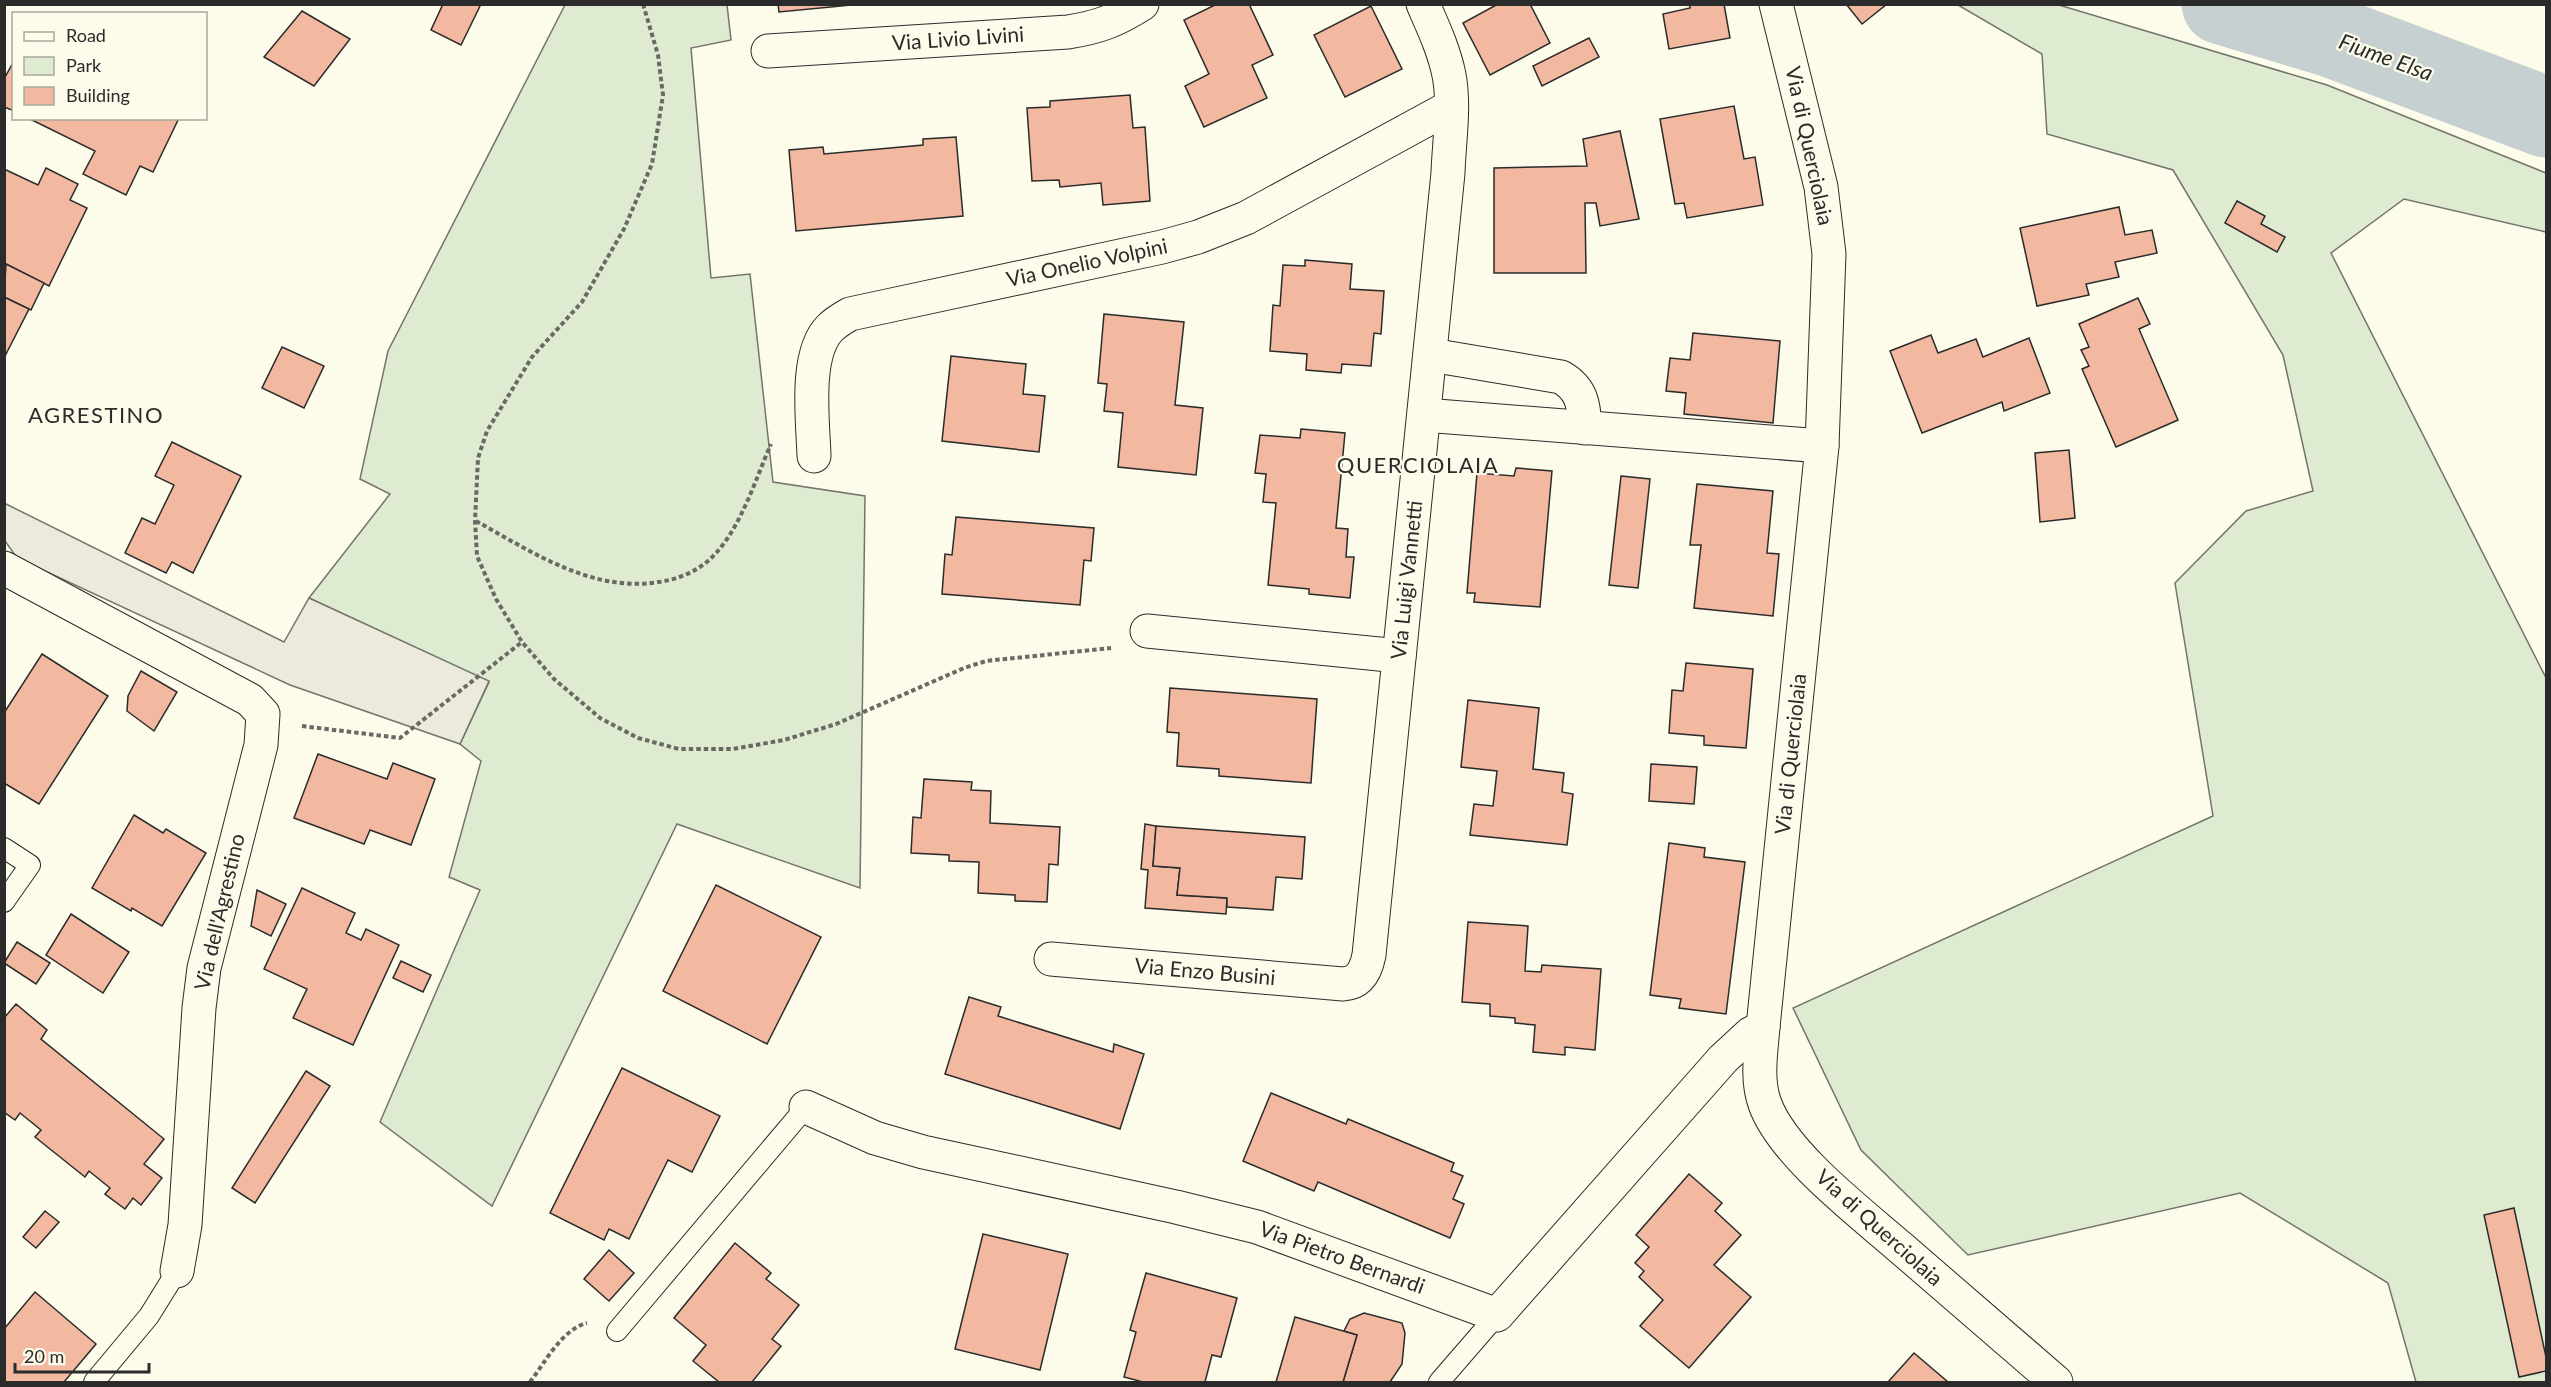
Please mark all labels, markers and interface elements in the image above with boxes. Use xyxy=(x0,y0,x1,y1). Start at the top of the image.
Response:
legend xyxy=(12,12,207,120)
street label: Via Livio Livini xyxy=(891,20,1025,55)
text: Road xyxy=(66,24,106,46)
water label: Fiume Elsa xyxy=(2336,27,2437,86)
text: Park xyxy=(66,54,102,76)
street label: Via di Querciolaia xyxy=(1781,64,1840,227)
text: Building xyxy=(66,84,130,106)
street label: Via Onelio Volpini xyxy=(1004,232,1170,291)
district label: AGRESTINO xyxy=(28,401,164,428)
district label: QUERCIOLAIA xyxy=(1337,451,1499,478)
street label: Via Luigi Vannetti xyxy=(1385,499,1426,661)
street label: Via di Querciolaia xyxy=(1769,672,1810,836)
street label: Via dell'Agrestino xyxy=(188,831,249,992)
street label: Via Enzo Busini xyxy=(1134,952,1277,989)
street label: Via di Querciolaia xyxy=(1812,1163,1948,1290)
street label: Via Pietro Bernardi xyxy=(1256,1215,1429,1298)
scale bar xyxy=(15,1336,148,1374)
text: 20 m xyxy=(24,1345,64,1367)

